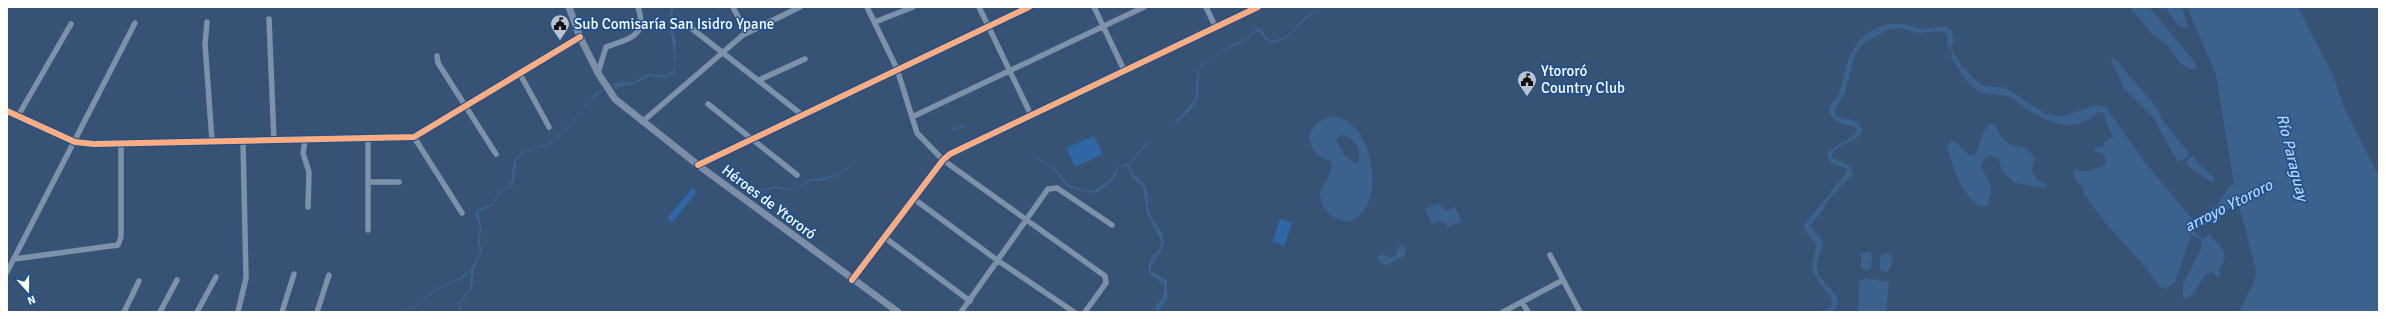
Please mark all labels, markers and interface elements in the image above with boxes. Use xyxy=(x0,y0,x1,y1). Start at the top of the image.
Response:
public building icon: Sub Comisaría San Isidro Ypane xyxy=(549,13,571,41)
place label: Sub Comisaría San Isidro Ypane xyxy=(574,15,774,33)
place label: Ytororó Country Club xyxy=(1541,62,1625,97)
public building icon: Ytororó Country Club xyxy=(1516,69,1538,97)
water label: Río Paraguay xyxy=(2272,112,2313,205)
street label: Héroes de Ytororó xyxy=(718,161,820,243)
water label: arroyo Ytororo xyxy=(2181,175,2276,237)
north arrow xyxy=(8,271,48,311)
text: N xyxy=(26,292,37,307)

